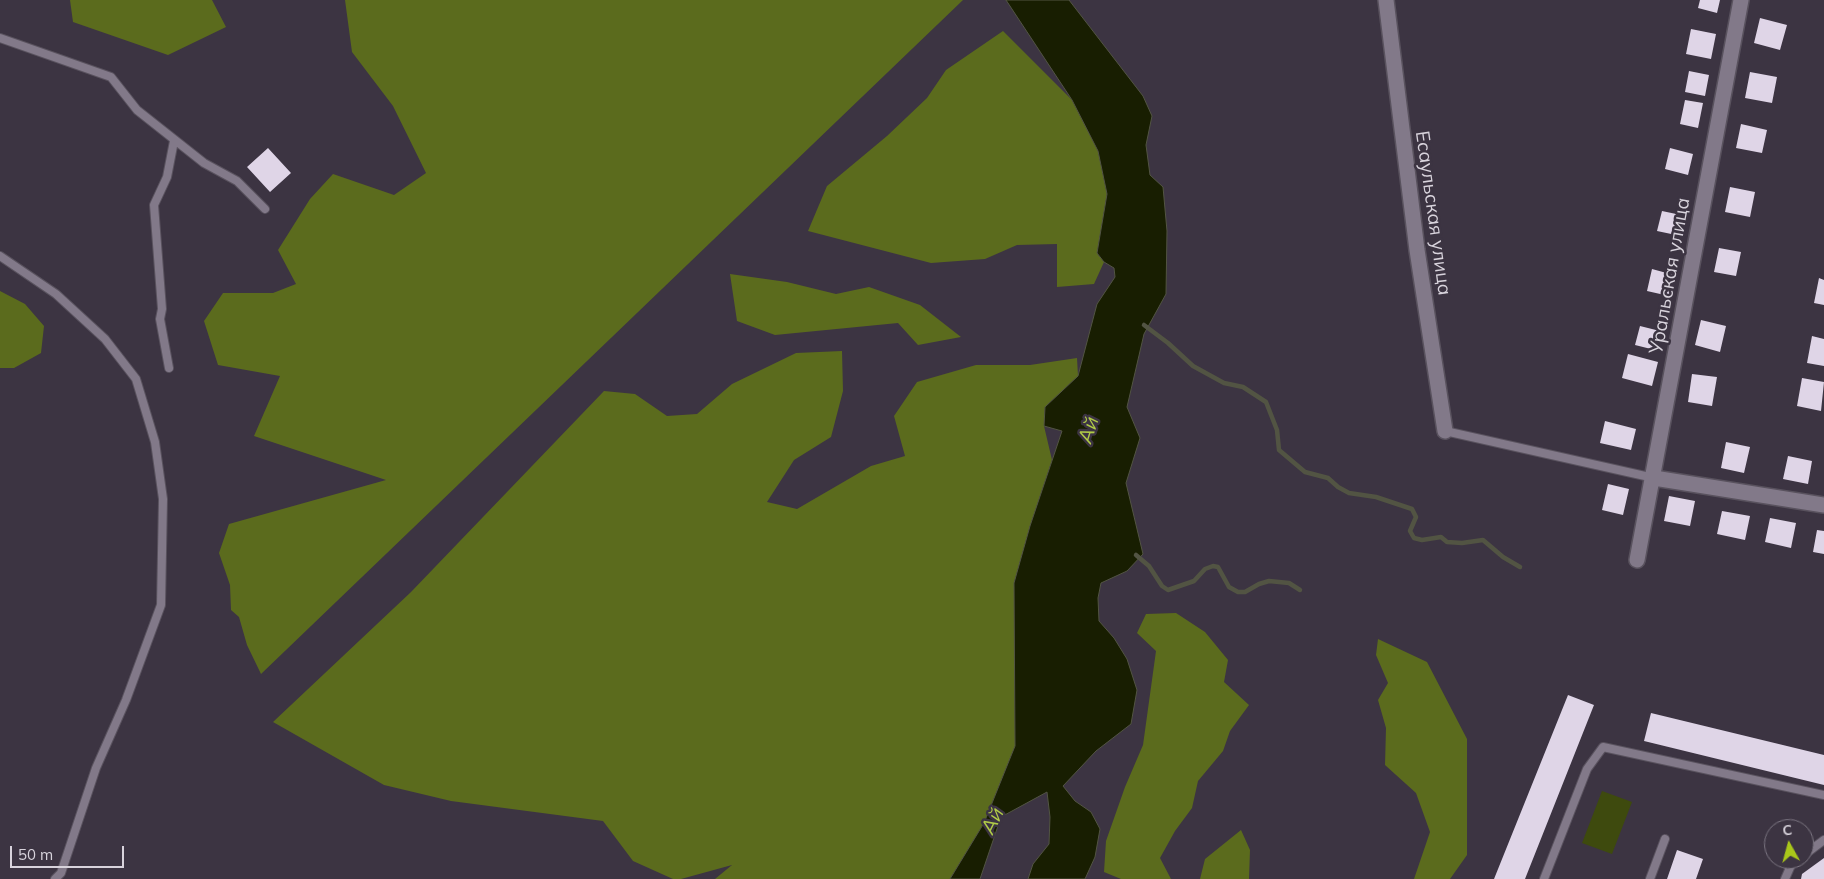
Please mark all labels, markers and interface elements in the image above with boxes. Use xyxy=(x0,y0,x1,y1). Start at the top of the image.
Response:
street label: Есаульская улица xyxy=(1410,129,1456,297)
street label: Уральская улица xyxy=(1645,196,1695,356)
water label: Ай xyxy=(1074,414,1104,446)
water label: Ай xyxy=(976,804,1010,838)
north arrow xyxy=(1764,819,1814,869)
text: С xyxy=(1781,821,1793,840)
scale bar xyxy=(12,836,126,868)
text: 50 m xyxy=(18,845,53,864)

